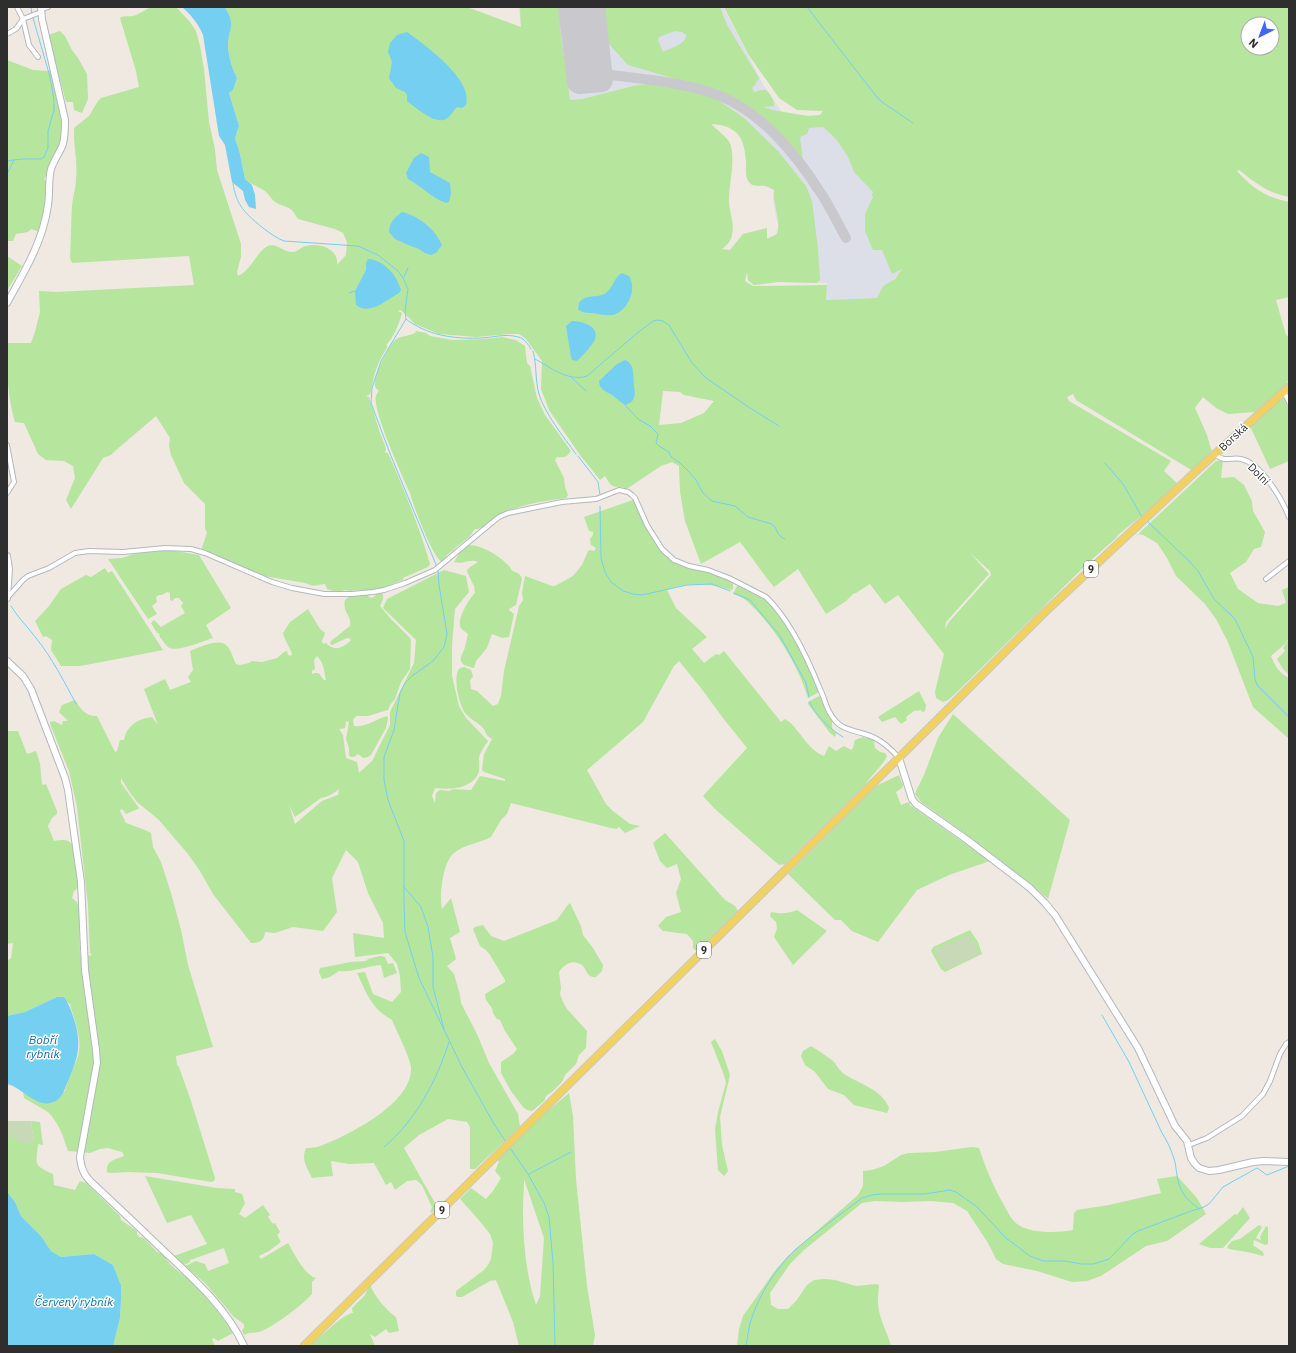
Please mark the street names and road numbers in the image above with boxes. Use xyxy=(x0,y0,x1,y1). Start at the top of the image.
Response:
street label: Borská xyxy=(1216,420,1250,454)
street label: Dolní xyxy=(1245,460,1273,488)
road number: 9 xyxy=(1084,561,1098,577)
road number: 9 xyxy=(697,942,711,958)
road number: 9 xyxy=(435,1202,449,1218)

